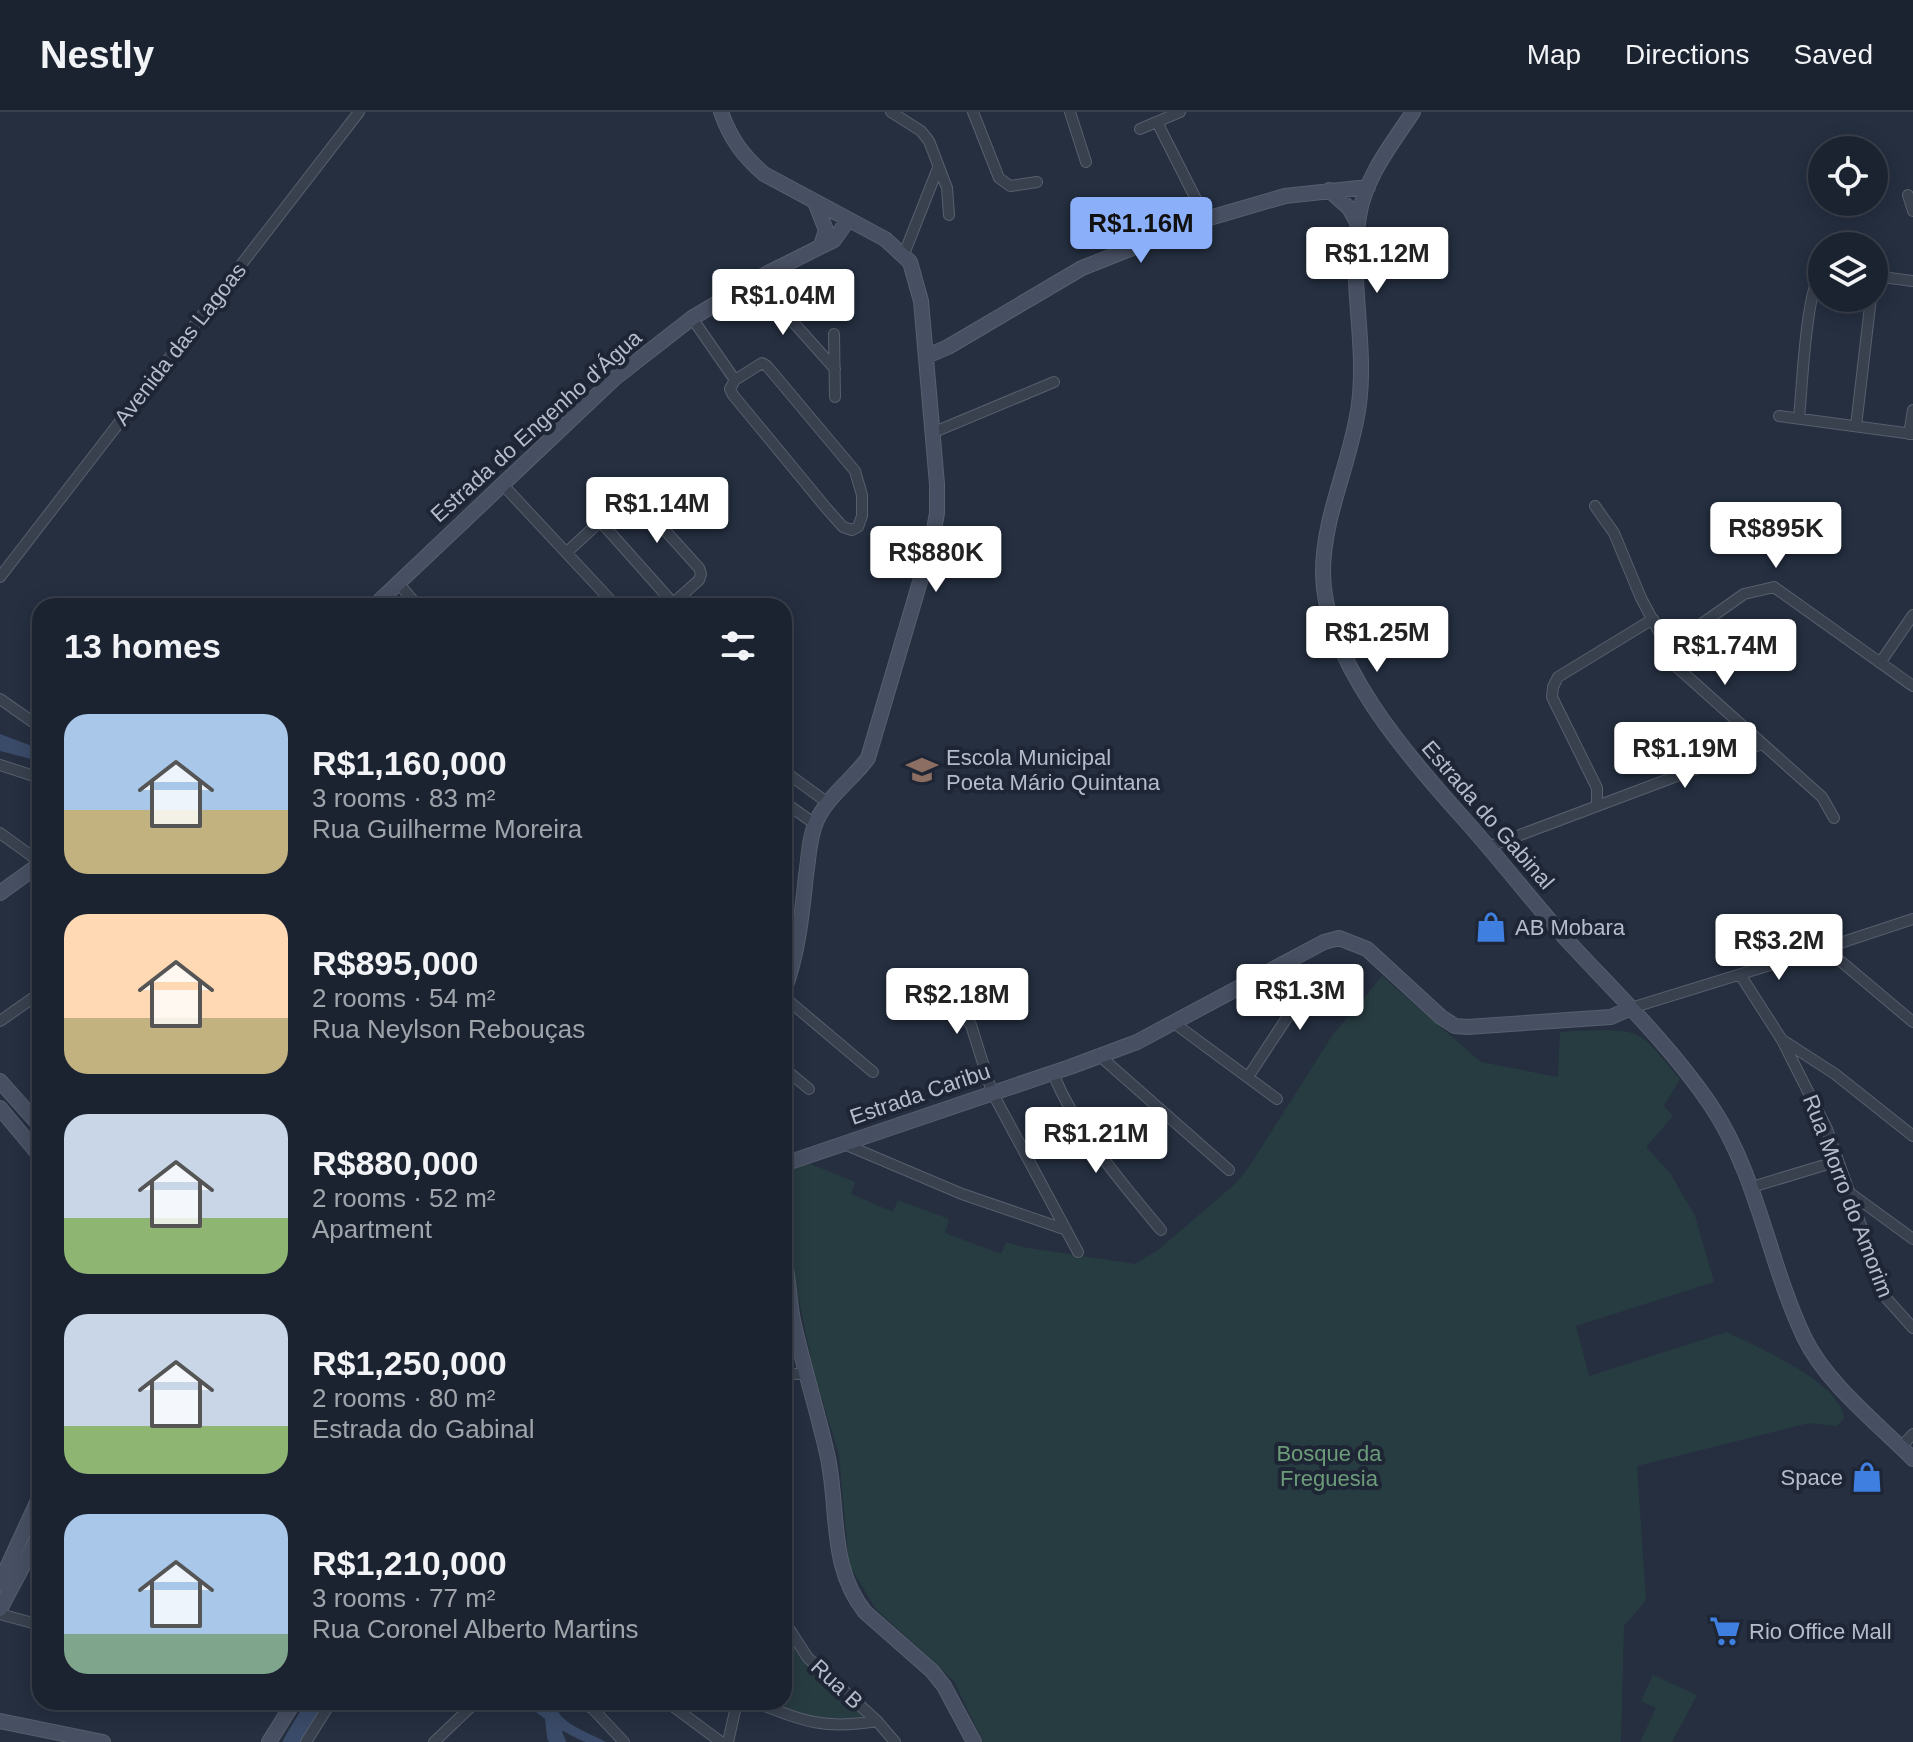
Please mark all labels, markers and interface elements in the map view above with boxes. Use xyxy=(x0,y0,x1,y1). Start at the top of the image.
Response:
text: Nestly xyxy=(40,34,154,76)
text: Map xyxy=(1527,39,1581,70)
text: Directions xyxy=(1625,39,1750,70)
text: Saved xyxy=(1794,39,1873,70)
map controls xyxy=(1808,136,1888,312)
button: locate xyxy=(1808,136,1888,216)
pin: R$1.16M xyxy=(1067,197,1215,265)
text: R$1.16M xyxy=(1088,208,1194,238)
pin: R$1.12M xyxy=(1303,227,1451,295)
button: layers xyxy=(1808,232,1888,312)
text: R$1.12M xyxy=(1324,238,1430,268)
street label: Avenida das Lagoas xyxy=(109,258,251,430)
pin: R$1.04M xyxy=(709,269,857,337)
text: R$1.04M xyxy=(730,280,836,310)
street label: Estrada do Engenho d'Água xyxy=(426,324,647,527)
pin: R$1.14M xyxy=(583,477,731,545)
text: R$1.14M xyxy=(604,488,710,518)
pin: R$895K xyxy=(1711,502,1841,570)
text: R$895K xyxy=(1728,513,1824,543)
pin: R$880K xyxy=(871,526,1001,594)
text: R$880K xyxy=(888,537,984,567)
pin: R$1.25M xyxy=(1303,606,1451,674)
text: R$1.25M xyxy=(1324,617,1430,647)
pin: R$1.74M xyxy=(1651,619,1799,687)
icon: filters xyxy=(716,624,760,668)
text: 13 homes xyxy=(64,627,221,665)
text: R$1.74M xyxy=(1672,630,1778,660)
pin: R$1.19M xyxy=(1611,722,1759,790)
text: R$1.19M xyxy=(1632,733,1738,763)
street label: Estrada do Gabinal xyxy=(1417,736,1559,894)
text: R$1,160,000 xyxy=(312,744,507,782)
place label: Escola Municipal Poeta Mário Quintana xyxy=(946,745,1161,795)
icon: home xyxy=(128,746,224,842)
school or university icon: Escola Municipal Poeta Mário Quintana xyxy=(905,753,939,787)
text: 3 rooms · 83 m² xyxy=(312,783,496,813)
text: Rua Guilherme Moreira xyxy=(312,814,582,844)
shop icon: AB Mobara xyxy=(1474,910,1508,944)
pin: R$3.2M xyxy=(1714,914,1844,982)
place label: AB Mobara xyxy=(1515,915,1626,940)
text: R$3.2M xyxy=(1733,925,1825,955)
text: R$895,000 xyxy=(312,944,478,982)
icon: home xyxy=(128,946,224,1042)
pin: R$1.3M xyxy=(1235,964,1365,1032)
pin: R$2.18M xyxy=(883,968,1031,1036)
text: R$1.3M xyxy=(1254,975,1346,1005)
text: R$2.18M xyxy=(904,979,1010,1009)
text: 2 rooms · 54 m² xyxy=(312,983,496,1013)
text: Rua Neylson Rebouças xyxy=(312,1014,585,1044)
street label: Estrada Caribu xyxy=(847,1058,993,1130)
street label: Rua Morro do Amorim xyxy=(1798,1091,1898,1301)
pin: R$1.21M xyxy=(1022,1107,1170,1175)
text: R$1.21M xyxy=(1043,1118,1149,1148)
text: R$880,000 xyxy=(312,1144,478,1182)
icon: home xyxy=(128,1146,224,1242)
text: 2 rooms · 52 m² xyxy=(312,1183,496,1213)
text: Apartment xyxy=(312,1214,432,1244)
text: R$1,250,000 xyxy=(312,1344,507,1382)
icon: home xyxy=(128,1346,224,1442)
text: 2 rooms · 80 m² xyxy=(312,1383,496,1413)
text: Estrada do Gabinal xyxy=(312,1414,535,1444)
park label: Bosque da Freguesia xyxy=(1276,1441,1382,1491)
shop icon: Space xyxy=(1850,1460,1884,1494)
place label: Space xyxy=(1781,1465,1843,1490)
text: R$1,210,000 xyxy=(312,1544,507,1582)
icon: home xyxy=(128,1546,224,1642)
text: 3 rooms · 77 m² xyxy=(312,1583,496,1613)
text: Rua Coronel Alberto Martins xyxy=(312,1614,639,1644)
supermarket icon: Rio Office Mall xyxy=(1708,1614,1742,1648)
place label: Rio Office Mall xyxy=(1749,1619,1892,1644)
street label: Rua B xyxy=(806,1654,868,1714)

